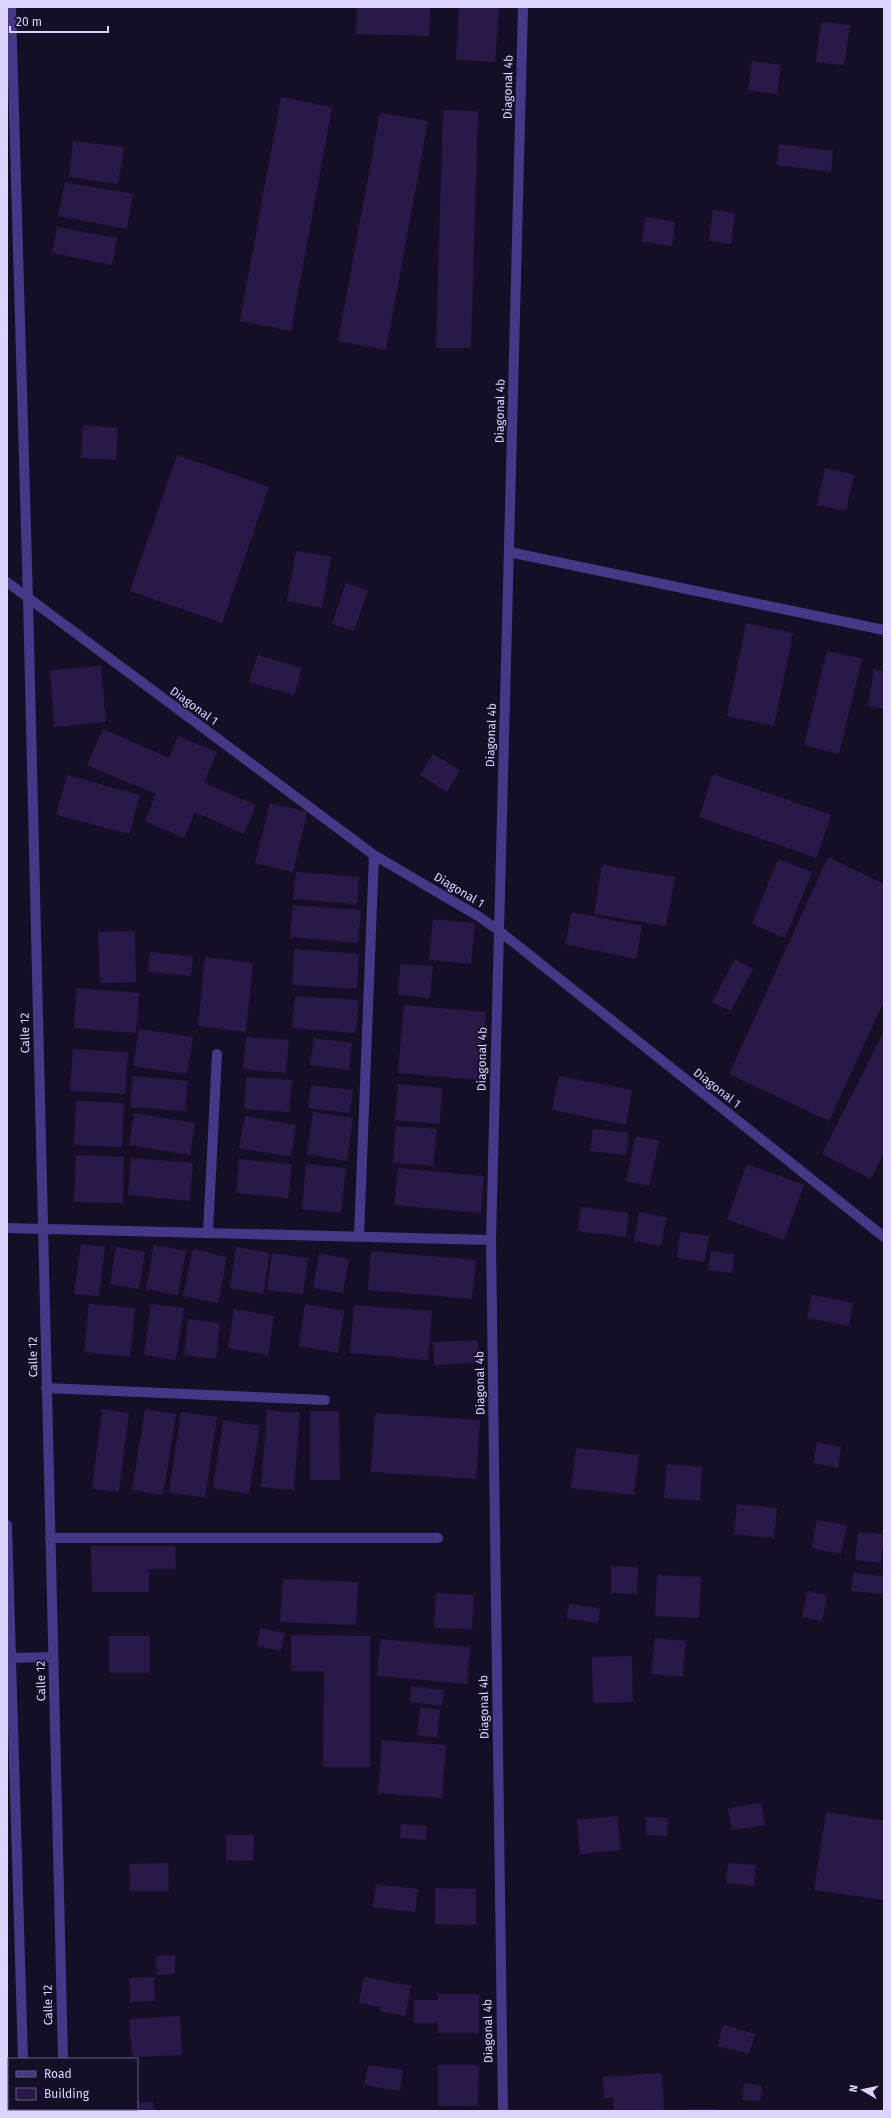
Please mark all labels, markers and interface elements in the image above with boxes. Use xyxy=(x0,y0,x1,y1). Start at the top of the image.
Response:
scale bar xyxy=(10,8,108,34)
text: 20 m xyxy=(16,15,42,29)
street label: Diagonal 4b xyxy=(500,55,516,119)
street label: Diagonal 4b xyxy=(492,379,508,443)
street label: Diagonal 1 xyxy=(167,684,221,728)
street label: Diagonal 4b xyxy=(483,703,499,767)
street label: Diagonal 1 xyxy=(431,870,487,910)
street label: Calle 12 xyxy=(18,1012,32,1054)
street label: Diagonal 4b xyxy=(474,1027,490,1091)
street label: Diagonal 1 xyxy=(691,1065,743,1111)
street label: Calle 12 xyxy=(26,1336,40,1378)
street label: Diagonal 4b xyxy=(472,1351,488,1415)
street label: Calle 12 xyxy=(34,1660,48,1702)
street label: Diagonal 4b xyxy=(476,1675,492,1739)
street label: Calle 12 xyxy=(41,1984,55,2026)
street label: Diagonal 4b xyxy=(480,1999,496,2063)
legend xyxy=(8,2058,138,2110)
text: Road xyxy=(44,2067,72,2081)
north arrow xyxy=(843,2070,883,2110)
text: N xyxy=(847,2084,861,2093)
text: Building xyxy=(44,2087,90,2101)

